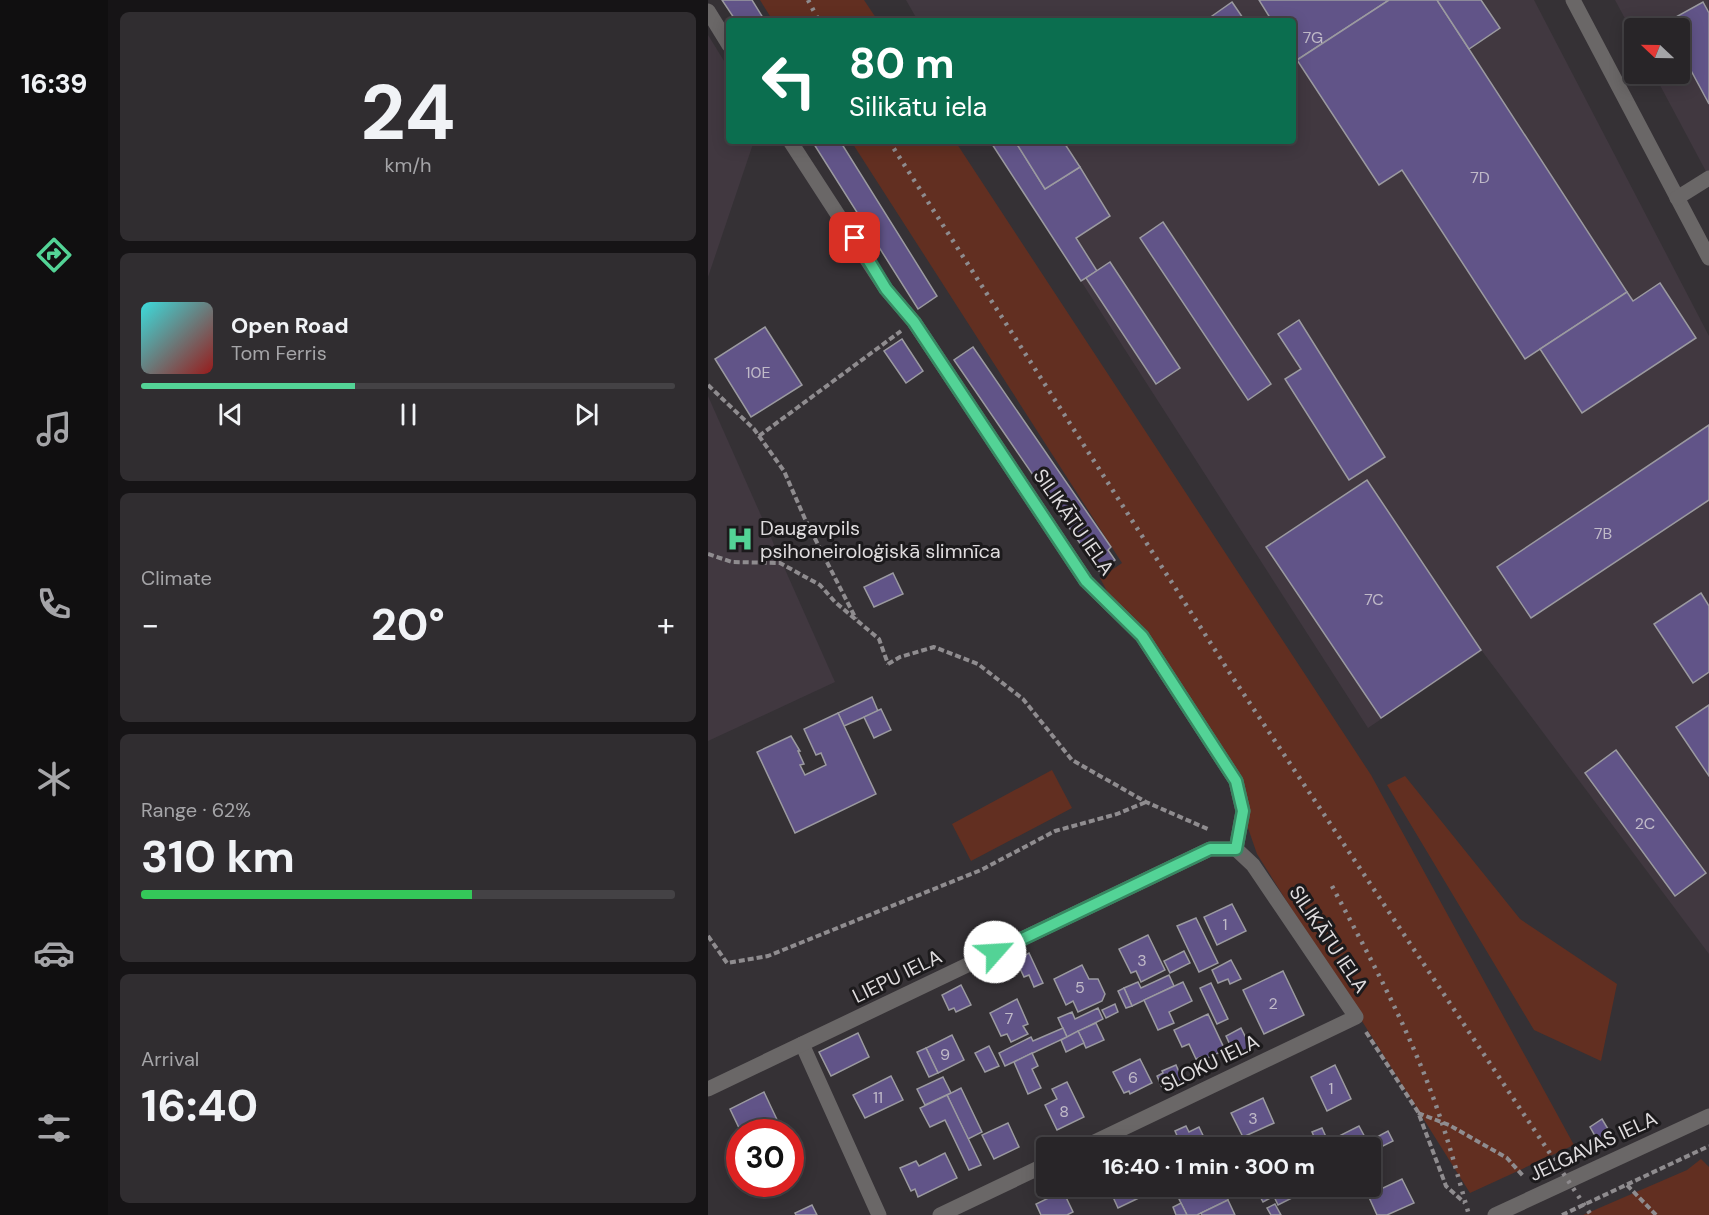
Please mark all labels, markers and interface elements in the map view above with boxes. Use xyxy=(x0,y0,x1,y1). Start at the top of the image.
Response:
north arrow xyxy=(1624,18,1690,84)
map controls xyxy=(1624,18,1690,84)
house number: 7G xyxy=(1303,27,1323,48)
text: 80 m xyxy=(849,36,955,91)
icon: left xyxy=(750,42,828,120)
text: 24 xyxy=(360,62,456,163)
text: 16:39 xyxy=(21,66,87,101)
text: Silikātu iela xyxy=(849,89,987,124)
text: km/h xyxy=(384,152,432,178)
house number: 7D xyxy=(1470,167,1490,188)
pin xyxy=(829,212,880,263)
icon: arrive xyxy=(838,221,871,254)
icon: directions xyxy=(33,234,75,276)
text: Open Road xyxy=(231,311,349,340)
text: Tom Ferris xyxy=(231,340,327,366)
house number: 10E xyxy=(746,362,770,383)
icon: previous xyxy=(214,398,247,431)
icon: pause xyxy=(392,398,425,431)
icon: next xyxy=(570,398,603,431)
icon: music xyxy=(33,408,75,450)
street label: SILIKĀTU IELA xyxy=(1028,464,1120,580)
place label: Daugavpils psihoneiroloģiskā slimnīca xyxy=(760,515,1001,564)
house number: 7B xyxy=(1594,523,1612,544)
hospital icon: Daugavpils psihoneiroloģiskā slimnīca xyxy=(725,524,755,554)
text: Climate xyxy=(141,565,212,591)
icon: phone xyxy=(33,583,75,625)
house number: 7C xyxy=(1364,589,1384,610)
text: 20° xyxy=(371,595,445,654)
text: − xyxy=(141,603,159,646)
text: + xyxy=(657,603,675,646)
icon: climate xyxy=(33,758,75,800)
text: Range · 62% xyxy=(141,797,251,823)
house number: 2C xyxy=(1635,813,1655,834)
text: 310 km xyxy=(141,827,295,886)
street label: SILIKĀTU IELA xyxy=(1283,880,1375,998)
house number: 1 xyxy=(1223,914,1228,935)
position arrow xyxy=(963,920,1027,984)
icon: car xyxy=(33,932,75,974)
street label: LIEPU IELA xyxy=(848,943,946,1009)
house number: 3 xyxy=(1137,950,1147,971)
house number: 5 xyxy=(1075,977,1085,998)
house number: 2 xyxy=(1268,993,1278,1014)
house number: 7 xyxy=(1005,1008,1013,1029)
street label: SLOKU IELA xyxy=(1157,1028,1263,1098)
house number: 9 xyxy=(940,1044,950,1065)
text: Arrival xyxy=(141,1046,199,1072)
house number: 6 xyxy=(1128,1067,1138,1088)
text: 16:40 xyxy=(141,1076,258,1135)
house number: 1 xyxy=(1329,1078,1334,1099)
house number: 11 xyxy=(873,1087,883,1108)
house number: 8 xyxy=(1059,1101,1069,1122)
street label: JELGAVAS IELA xyxy=(1525,1105,1661,1187)
icon: filters xyxy=(33,1107,75,1149)
house number: 3 xyxy=(1248,1108,1258,1129)
speed limit sign: 30 xyxy=(726,1119,804,1197)
text: 16:40 · 1 min · 300 m xyxy=(1102,1152,1315,1181)

